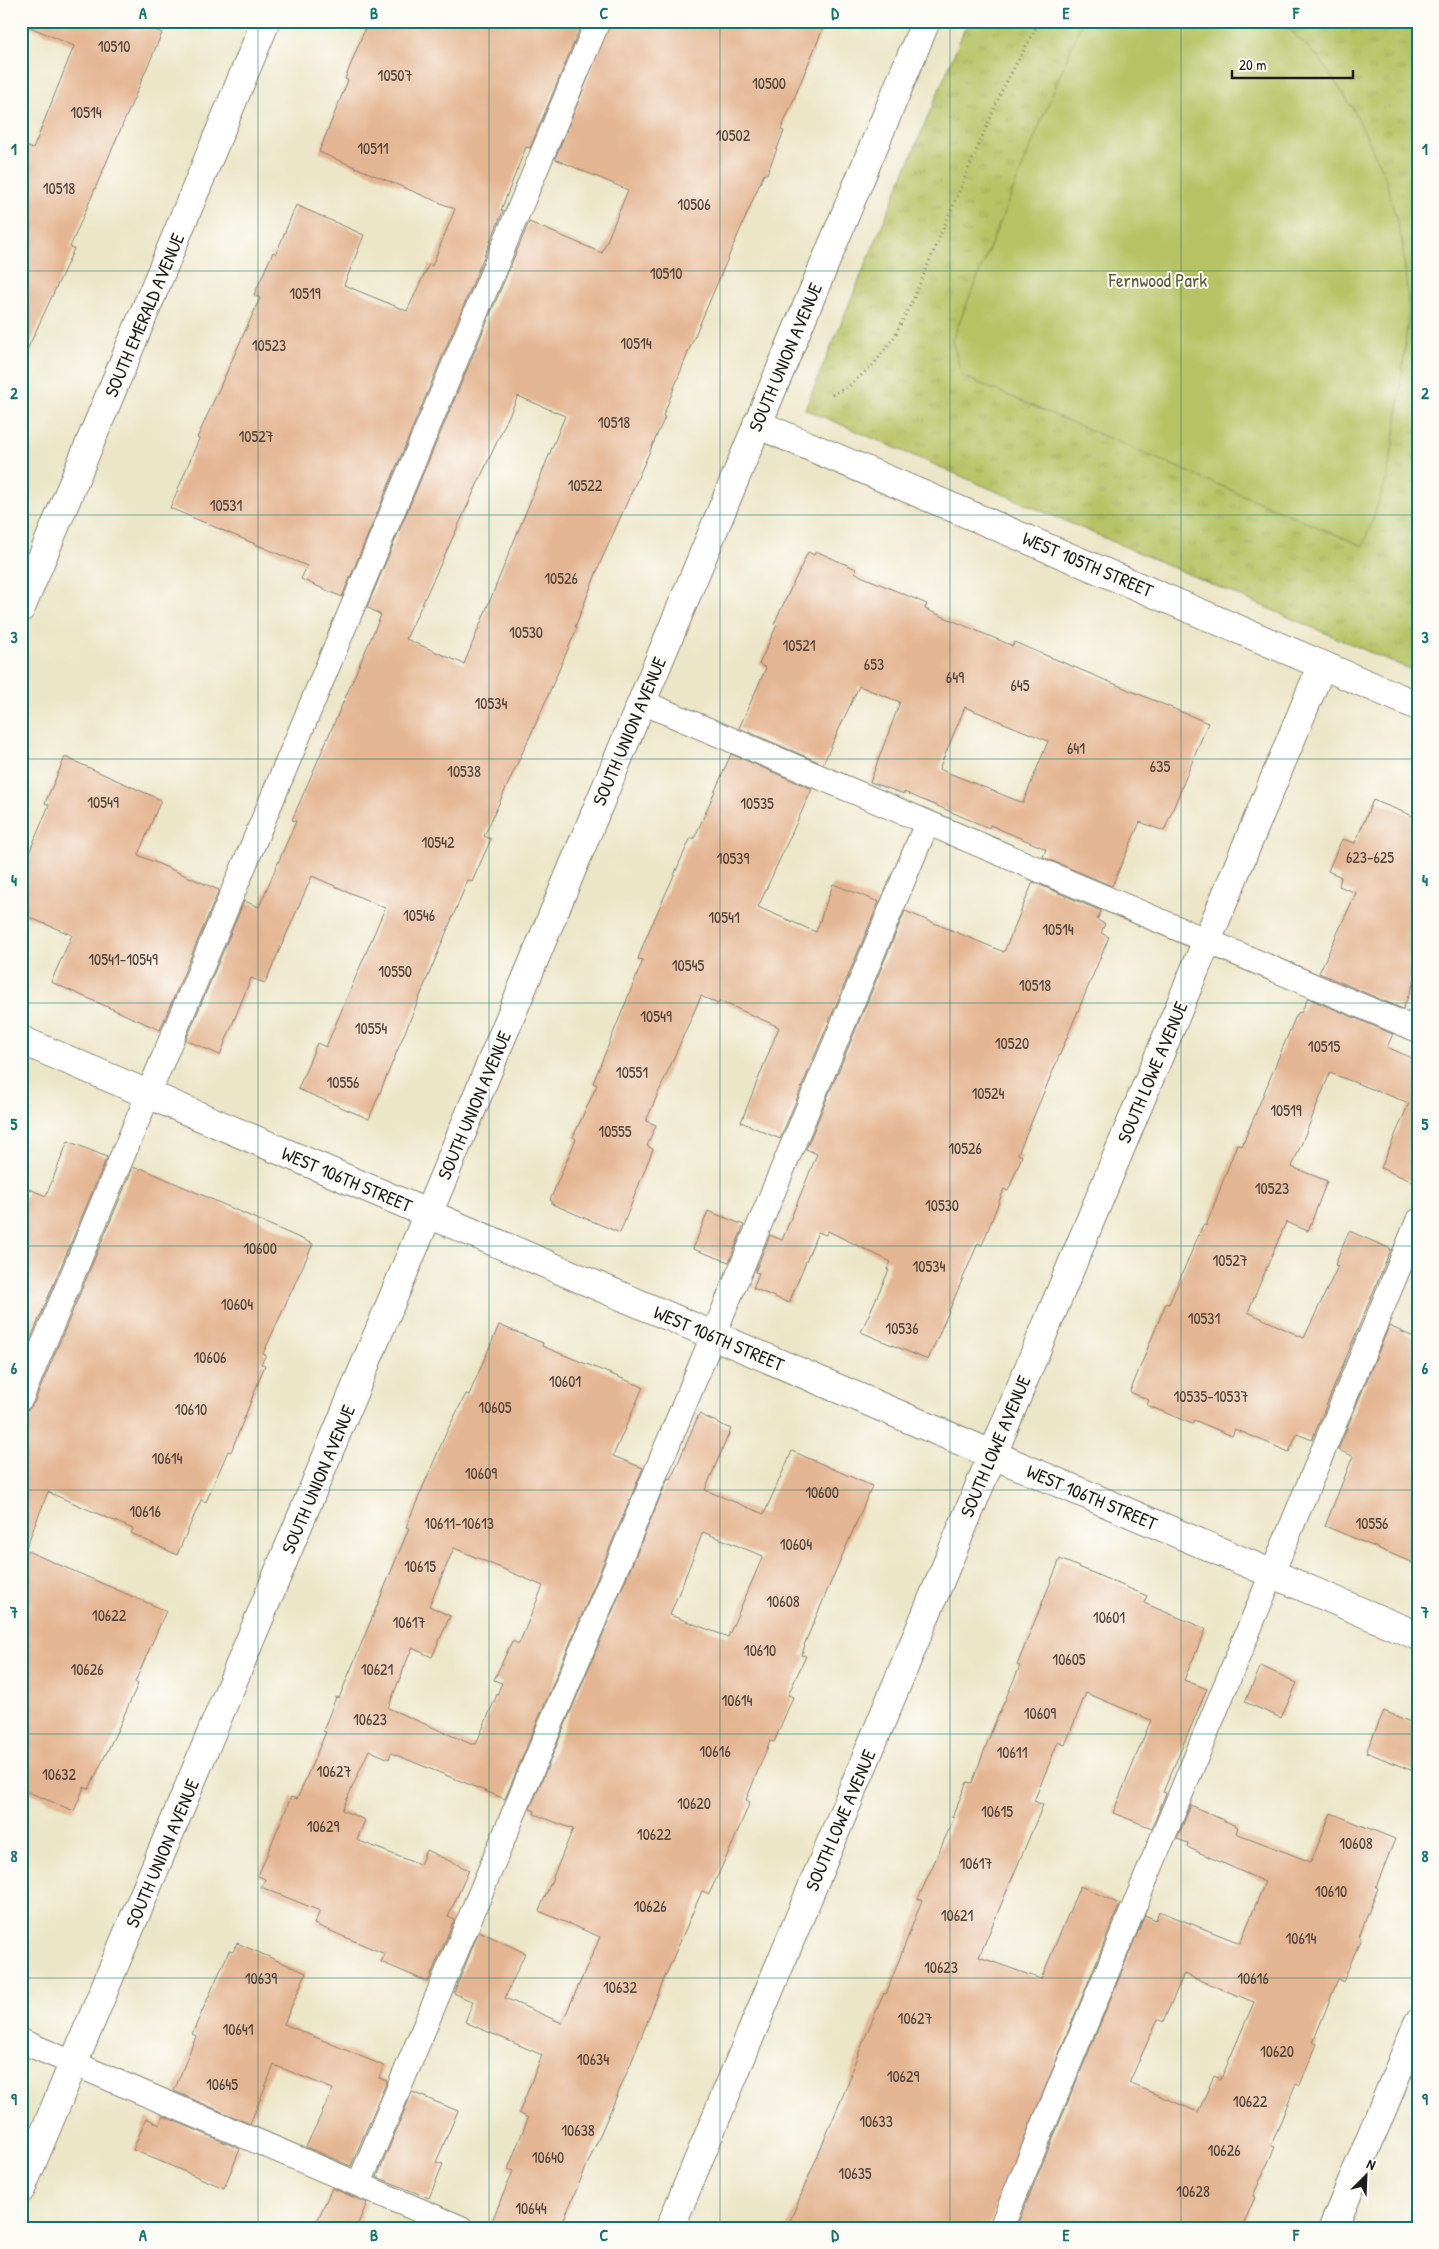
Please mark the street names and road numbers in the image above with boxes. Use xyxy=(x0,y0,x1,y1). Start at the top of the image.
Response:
street label: SOUTH EMERALD AVENUE xyxy=(98,229,191,401)
street label: SOUTH UNION AVENUE xyxy=(742,278,828,435)
street label: WEST 105TH STREET xyxy=(1019,525,1158,604)
street label: SOUTH UNION AVENUE xyxy=(586,652,672,809)
street label: SOUTH LOWE AVENUE xyxy=(1110,997,1194,1147)
street label: SOUTH UNION AVENUE xyxy=(431,1026,517,1183)
street label: WEST 106TH STREET xyxy=(278,1140,417,1219)
street label: WEST 106TH STREET xyxy=(650,1299,789,1378)
street label: SOUTH LOWE AVENUE xyxy=(953,1371,1037,1521)
street label: SOUTH UNION AVENUE xyxy=(275,1400,361,1557)
street label: WEST 106TH STREET xyxy=(1023,1458,1162,1537)
street label: SOUTH LOWE AVENUE xyxy=(798,1745,882,1895)
street label: SOUTH UNION AVENUE xyxy=(119,1774,205,1931)

